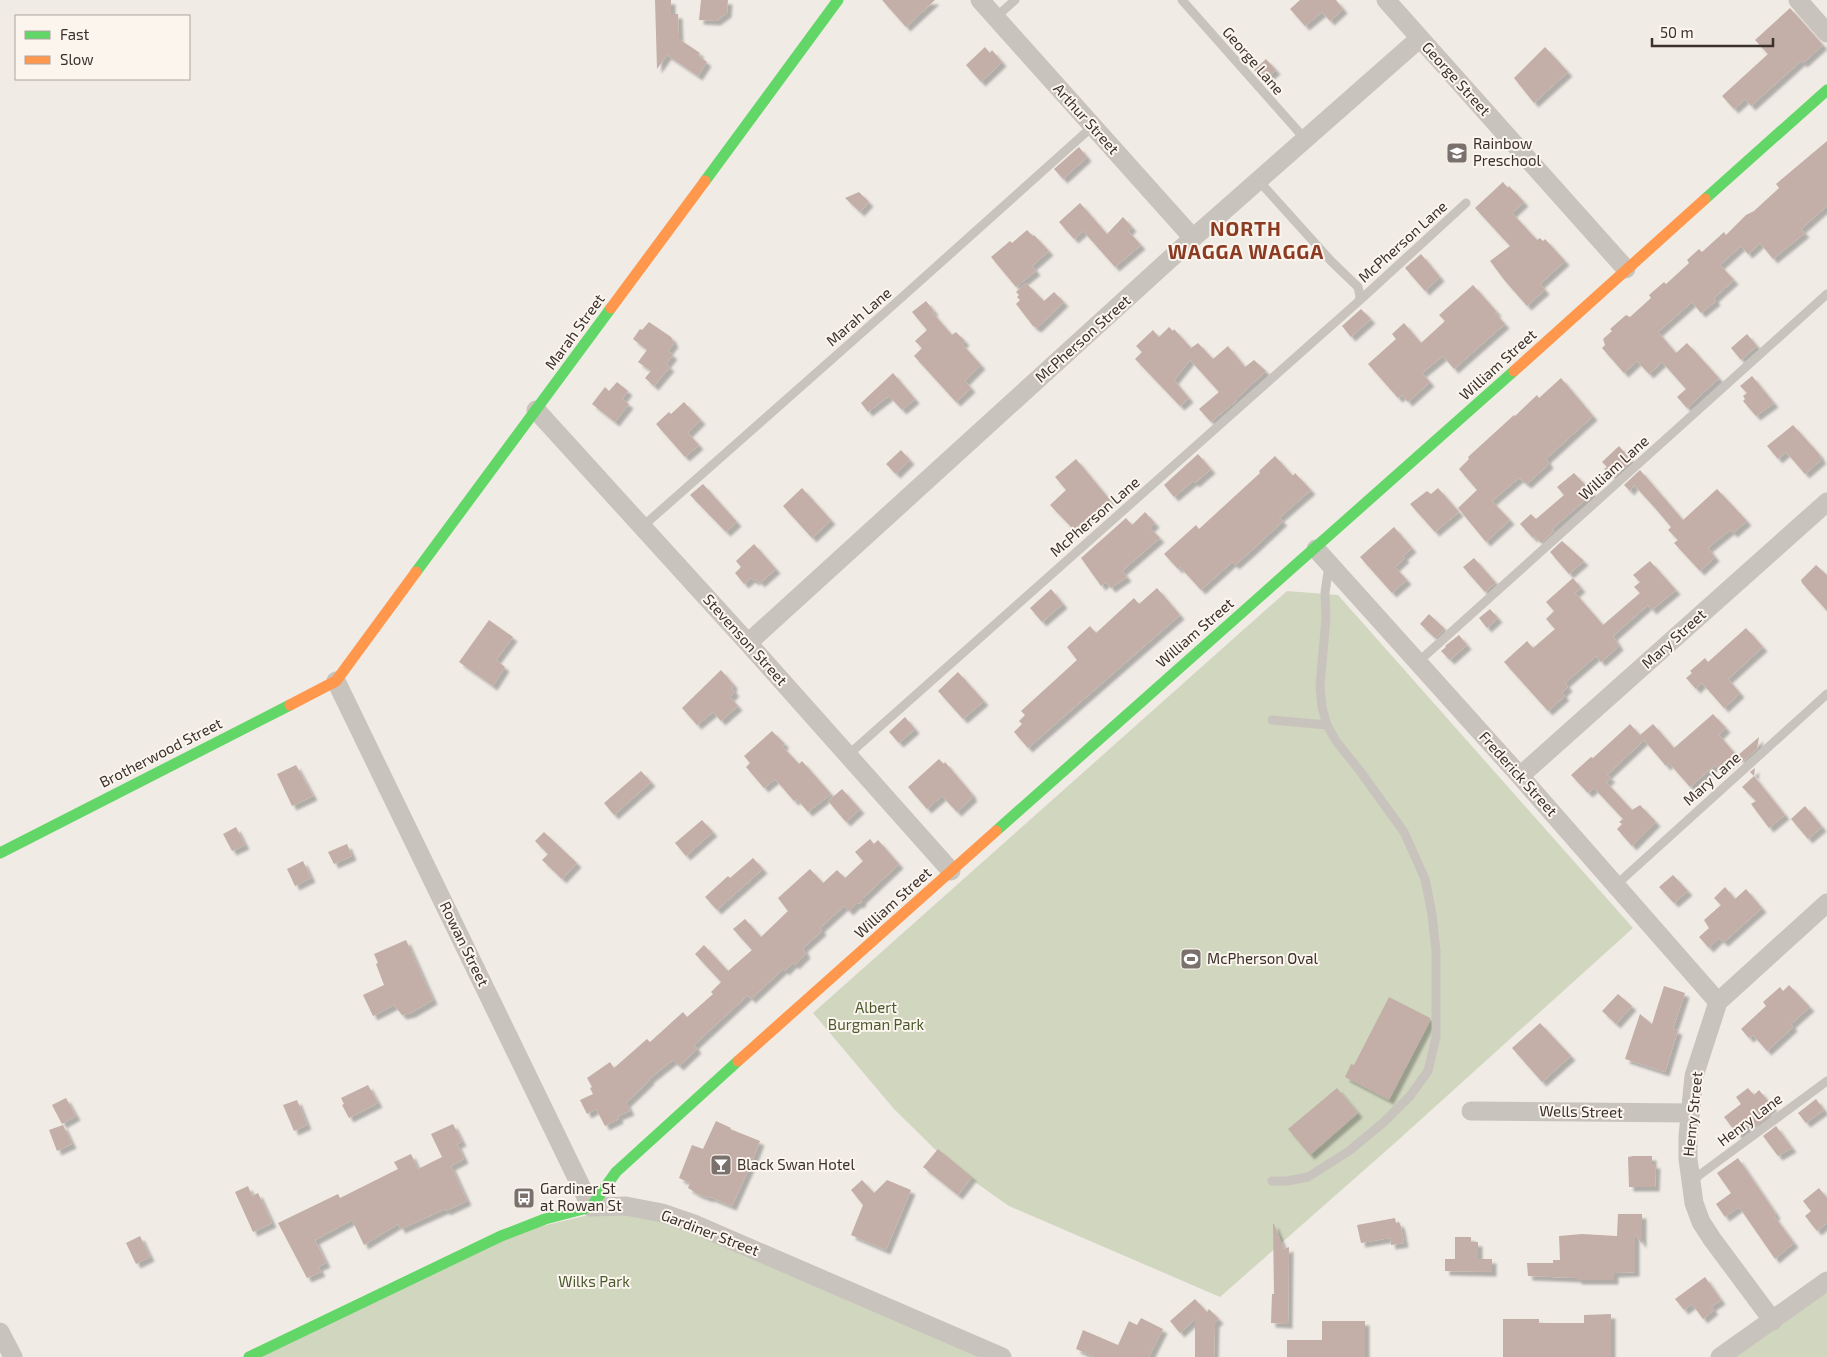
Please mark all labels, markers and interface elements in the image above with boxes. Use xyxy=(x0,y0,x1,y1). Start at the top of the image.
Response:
legend xyxy=(15,15,190,80)
scale bar xyxy=(1652,15,1773,47)
street label: George Lane xyxy=(1219,23,1288,98)
text: 50 m xyxy=(1660,23,1694,41)
text: Fast xyxy=(60,25,90,43)
street label: George Street xyxy=(1419,38,1495,119)
text: Slow xyxy=(60,50,94,68)
street label: Arthur Street xyxy=(1050,79,1123,158)
place label: Rainbow Preschool xyxy=(1473,134,1541,169)
school or university icon: Rainbow Preschool xyxy=(1445,141,1469,165)
street label: McPherson Lane xyxy=(1354,197,1450,286)
district label: NORTH WAGGA WAGGA xyxy=(1168,216,1324,263)
street label: Marah Lane xyxy=(822,283,895,349)
street label: Marah Street xyxy=(541,290,608,373)
street label: McPherson Street xyxy=(1031,291,1134,386)
street label: William Street xyxy=(1455,325,1540,403)
street label: William Lane xyxy=(1575,431,1652,503)
street label: McPherson Lane xyxy=(1046,472,1143,560)
street label: Stevenson Street xyxy=(700,590,792,689)
street label: William Street xyxy=(1152,593,1237,671)
street label: Mary Street xyxy=(1638,605,1709,672)
street label: Brotherwood Street xyxy=(96,713,225,791)
street label: Frederick Street xyxy=(1476,727,1562,820)
street label: Mary Lane xyxy=(1679,748,1744,809)
street label: William Street xyxy=(850,863,935,941)
street label: Rowan Street xyxy=(437,898,493,989)
sports icon: McPherson Oval xyxy=(1179,947,1203,971)
place label: McPherson Oval xyxy=(1207,949,1318,967)
park label: Albert Burgman Park xyxy=(828,998,925,1033)
street label: Henry Street xyxy=(1679,1070,1705,1157)
street label: Henry Lane xyxy=(1713,1089,1785,1149)
street label: Wells Street xyxy=(1539,1101,1623,1121)
bar icon: Black Swan Hotel xyxy=(709,1153,733,1177)
place label: Black Swan Hotel xyxy=(737,1155,855,1173)
place label: Gardiner St at Rowan St xyxy=(540,1179,622,1214)
bus stop icon: Gardiner St at Rowan St xyxy=(512,1186,536,1210)
street label: Gardiner Street xyxy=(659,1205,762,1259)
park label: Wilks Park xyxy=(558,1272,630,1290)

